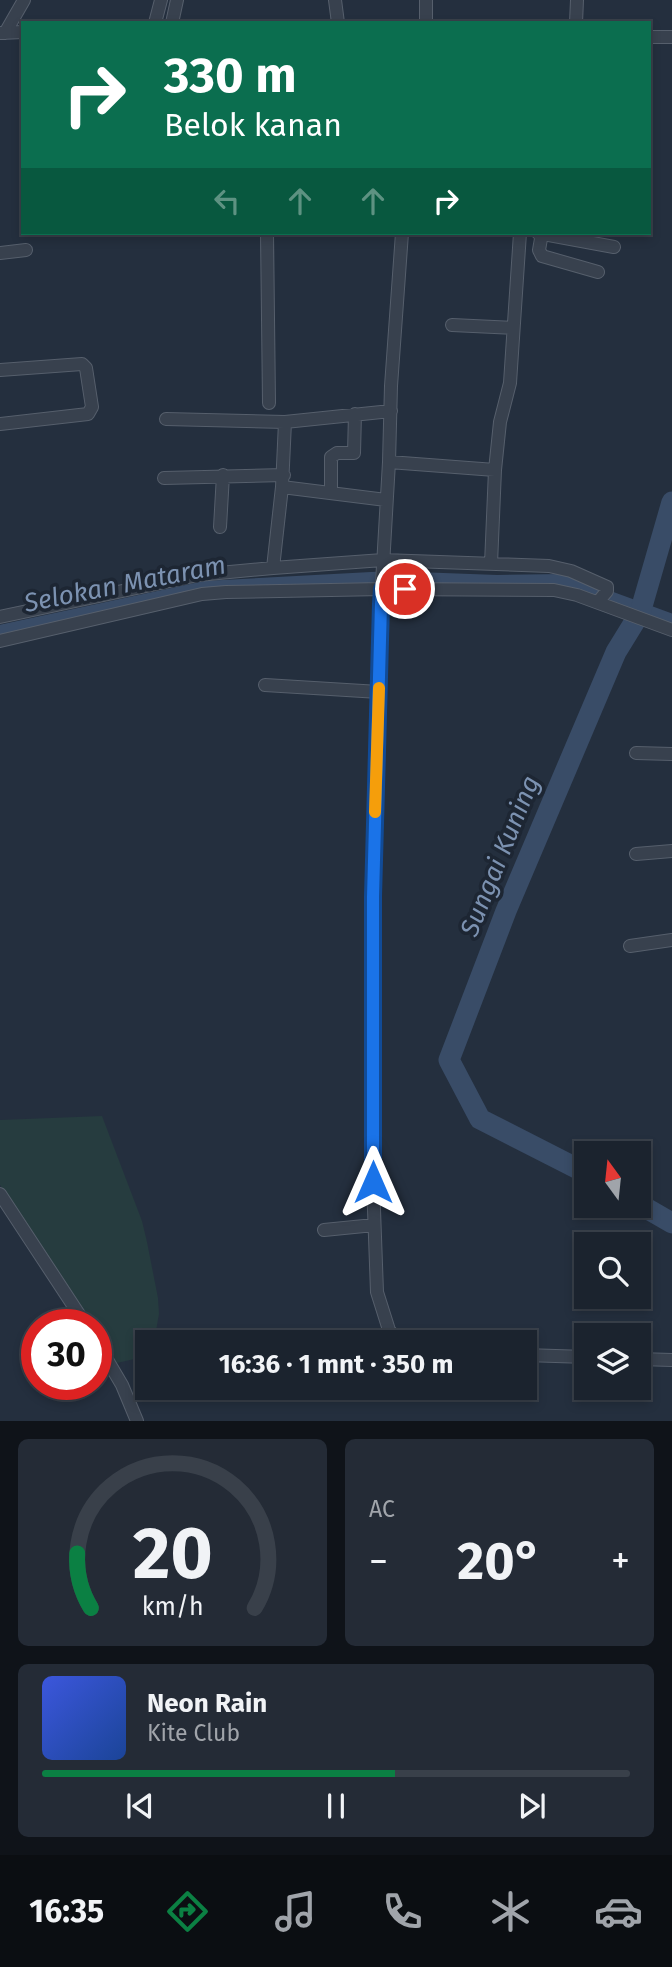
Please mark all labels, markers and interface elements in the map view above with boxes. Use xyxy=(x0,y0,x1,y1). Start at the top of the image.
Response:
text: 330 m xyxy=(164,46,297,105)
icon: right xyxy=(49,49,140,140)
text: Belok kanan xyxy=(164,106,342,144)
icon: left xyxy=(208,182,246,220)
icon: ahead xyxy=(281,182,319,220)
icon: ahead xyxy=(354,182,392,220)
icon: right xyxy=(427,182,465,220)
water label: Selokan Mataram xyxy=(20,549,229,619)
pin xyxy=(375,559,435,619)
icon: arrive xyxy=(386,570,424,608)
water label: Sungai Kuning xyxy=(453,771,546,942)
north arrow xyxy=(574,1141,651,1218)
map controls xyxy=(574,1141,651,1400)
position arrow xyxy=(336,1145,410,1219)
button: search xyxy=(574,1232,651,1309)
speed limit sign: 30 xyxy=(21,1309,112,1400)
button: layers xyxy=(574,1323,651,1400)
text: 16:36 · 1 mnt · 350 m xyxy=(219,1349,453,1380)
text: AC xyxy=(369,1495,395,1523)
text: 20 xyxy=(132,1511,213,1598)
text: 20° xyxy=(457,1530,542,1593)
text: − xyxy=(369,1538,388,1584)
text: + xyxy=(611,1538,630,1584)
text: km/h xyxy=(142,1592,203,1622)
text: Neon Rain xyxy=(147,1688,267,1719)
text: Kite Club xyxy=(147,1719,240,1747)
icon: previous xyxy=(121,1787,159,1825)
icon: pause xyxy=(317,1787,355,1825)
icon: next xyxy=(513,1787,551,1825)
icon: directions xyxy=(163,1887,212,1936)
icon: music xyxy=(271,1887,320,1936)
icon: phone xyxy=(378,1887,427,1936)
icon: climate xyxy=(486,1887,535,1936)
icon: car xyxy=(594,1887,643,1936)
text: 16:35 xyxy=(29,1892,104,1930)

